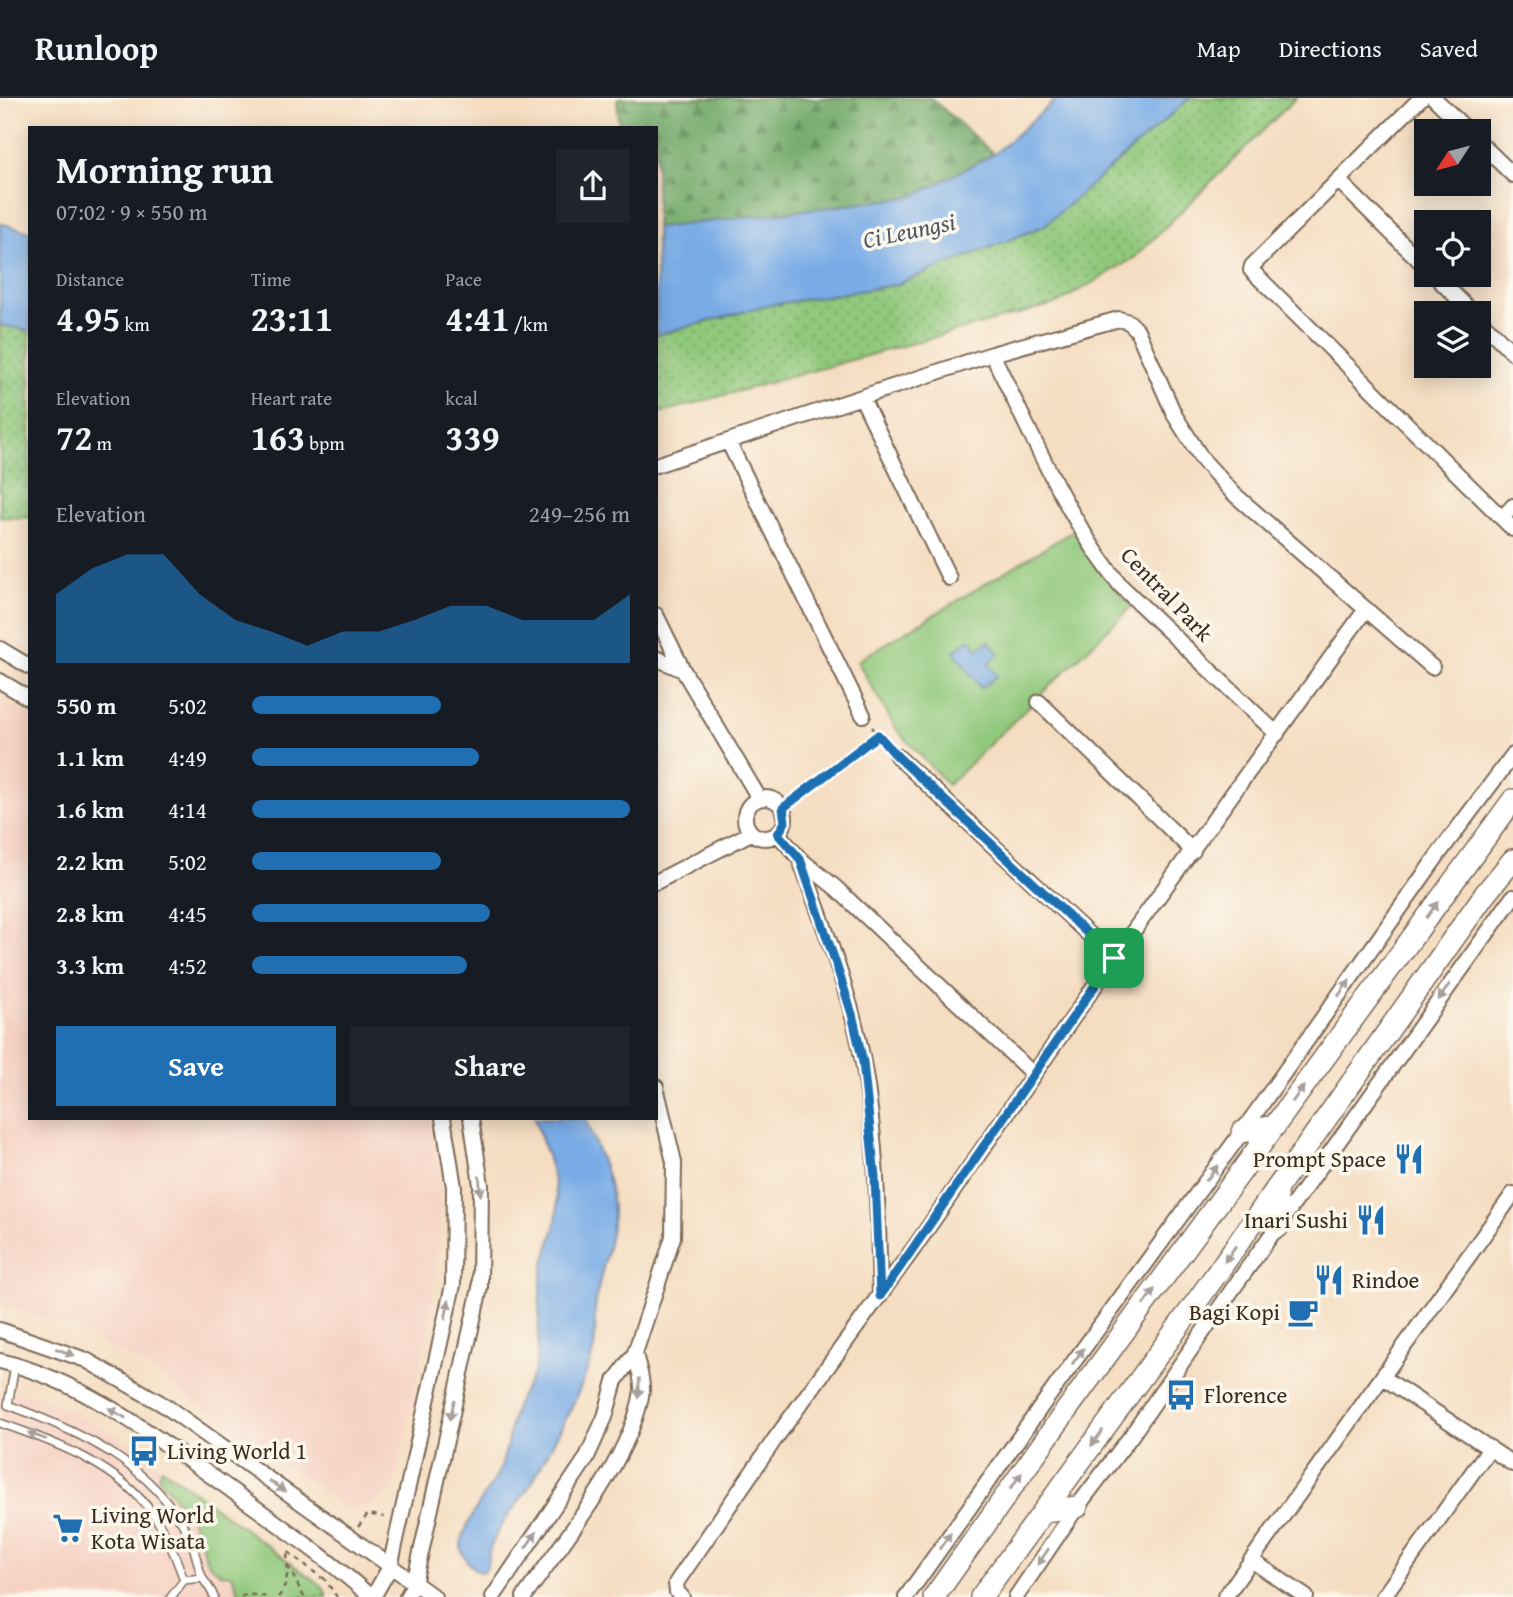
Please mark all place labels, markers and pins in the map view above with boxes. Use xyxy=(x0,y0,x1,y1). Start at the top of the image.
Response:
pin xyxy=(1084,928,1144,988)
place label: Prompt Space xyxy=(1253,1142,1386,1175)
restaurant icon: Prompt Space xyxy=(1392,1142,1426,1176)
place label: Inari Sushi xyxy=(1244,1203,1348,1236)
restaurant icon: Inari Sushi xyxy=(1354,1203,1388,1237)
restaurant icon: Rindoe xyxy=(1312,1263,1346,1297)
place label: Rindoe xyxy=(1352,1263,1419,1296)
place label: Bagi Kopi xyxy=(1189,1295,1280,1328)
cafe icon: Bagi Kopi xyxy=(1286,1295,1320,1329)
bus stop icon: Florence xyxy=(1164,1378,1198,1412)
place label: Florence xyxy=(1204,1378,1287,1411)
bus stop icon: Living World 1 xyxy=(127,1434,161,1468)
place label: Living World 1 xyxy=(167,1434,307,1467)
place label: Living World Kota Wisata xyxy=(91,1498,215,1557)
supermarket icon: Living World Kota Wisata xyxy=(51,1511,85,1545)

